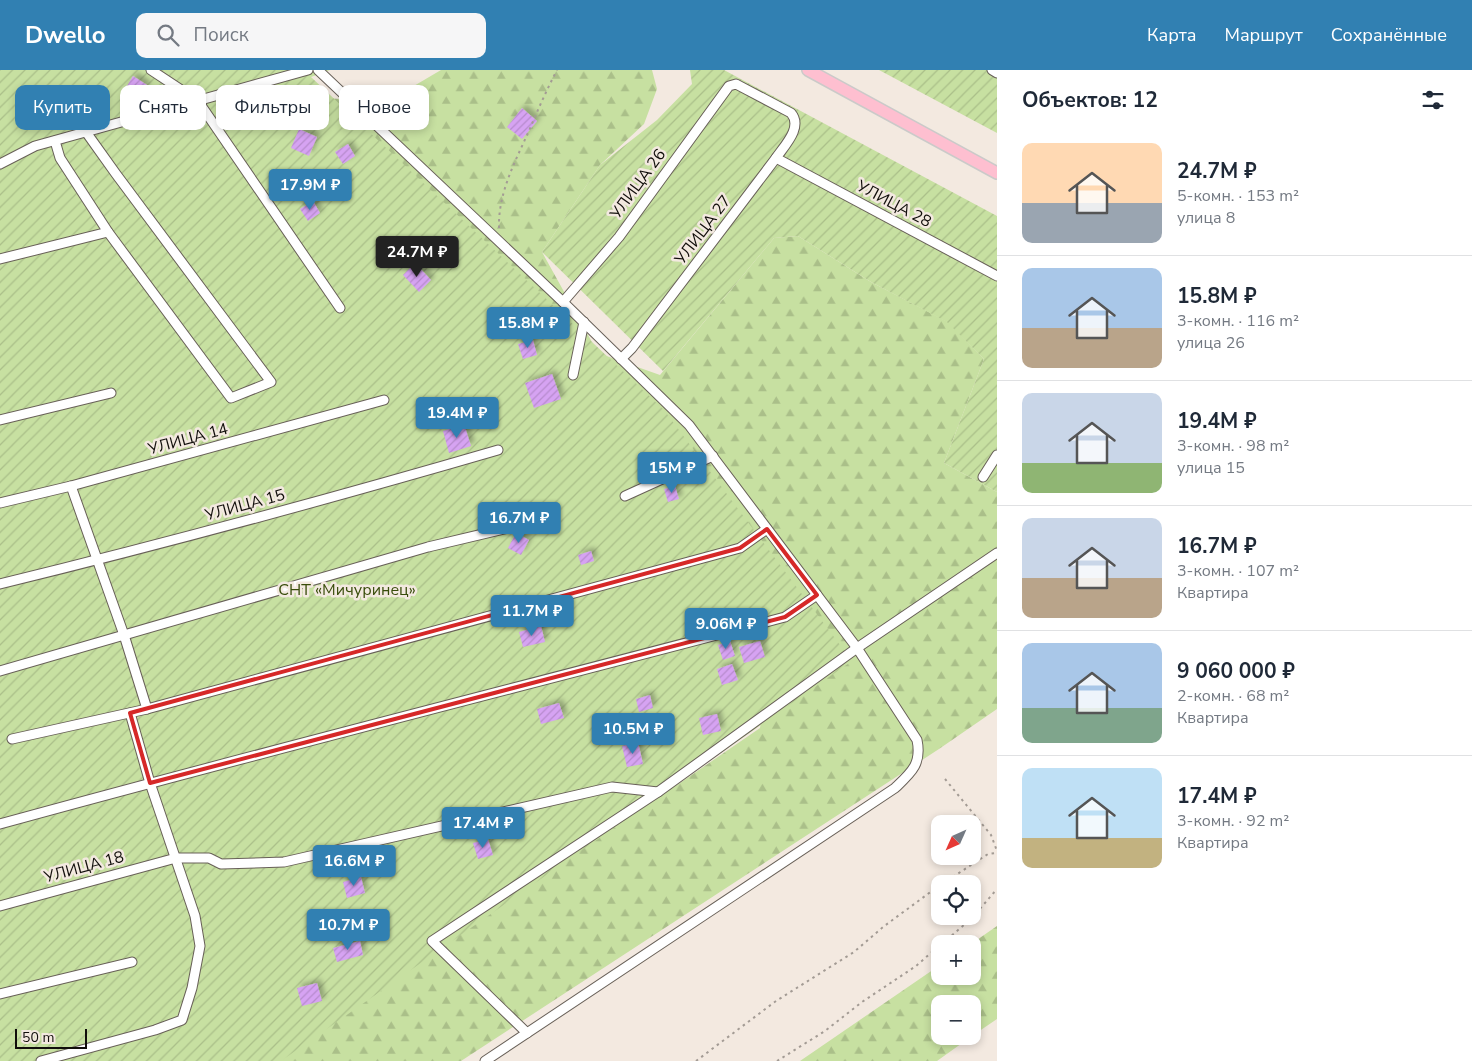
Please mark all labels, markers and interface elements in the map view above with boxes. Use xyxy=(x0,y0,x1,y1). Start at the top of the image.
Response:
search box xyxy=(136,13,486,58)
text: Dwello xyxy=(25,19,106,51)
icon: search xyxy=(154,21,182,49)
text: Поиск xyxy=(194,22,249,48)
text: Карта xyxy=(1147,23,1197,47)
text: Маршрут xyxy=(1225,23,1303,47)
text: Сохранённые xyxy=(1331,23,1447,47)
chip: Купить xyxy=(15,85,110,130)
chip: Снять xyxy=(120,85,206,130)
chip: Фильтры xyxy=(216,85,329,130)
chip: Новое xyxy=(339,85,429,130)
text: Объектов: 12 xyxy=(1022,86,1158,114)
icon: filters xyxy=(1419,86,1447,114)
street label: УЛИЦА 26 xyxy=(605,145,671,224)
text: 24.7M ₽ xyxy=(1177,157,1257,185)
icon: home xyxy=(1062,163,1122,223)
pin: 17.9M ₽ xyxy=(264,168,356,211)
text: 17.9M ₽ xyxy=(280,174,340,196)
street label: УЛИЦА 28 xyxy=(852,175,935,233)
text: 5-комн. · 153 m² xyxy=(1177,185,1299,207)
street label: УЛИЦА 27 xyxy=(669,191,736,270)
text: улица 8 xyxy=(1177,207,1235,229)
pin: 24.7M ₽ xyxy=(371,236,463,278)
text: 24.7M ₽ xyxy=(387,241,447,263)
text: 15.8M ₽ xyxy=(1177,282,1257,310)
icon: home xyxy=(1062,288,1122,348)
pin: 15.8M ₽ xyxy=(482,306,574,349)
text: 3-комн. · 116 m² xyxy=(1177,310,1299,332)
text: 15.8M ₽ xyxy=(498,312,558,334)
text: улица 26 xyxy=(1177,332,1245,354)
pin: 19.4M ₽ xyxy=(411,396,503,439)
text: 19.4M ₽ xyxy=(427,402,487,424)
text: 19.4M ₽ xyxy=(1177,407,1257,435)
icon: home xyxy=(1062,413,1122,473)
street label: УЛИЦА 14 xyxy=(145,418,231,460)
text: 3-комн. · 98 m² xyxy=(1177,435,1289,457)
pin: 15M ₽ xyxy=(637,452,707,494)
text: 15M ₽ xyxy=(648,457,696,479)
text: улица 15 xyxy=(1177,457,1245,479)
street label: УЛИЦА 15 xyxy=(202,484,287,526)
pin: 16.7M ₽ xyxy=(473,502,565,544)
text: 16.7M ₽ xyxy=(489,507,549,529)
text: 16.7M ₽ xyxy=(1177,532,1257,560)
icon: home xyxy=(1062,538,1122,598)
text: 3-комн. · 107 m² xyxy=(1177,560,1299,582)
park label: СНТ «Мичуринец» xyxy=(278,579,416,601)
text: Квартира xyxy=(1177,582,1249,604)
pin: 11.7M ₽ xyxy=(486,594,578,637)
text: 11.7M ₽ xyxy=(502,600,562,622)
pin: 9.06M ₽ xyxy=(680,608,772,650)
text: 9.06M ₽ xyxy=(696,613,756,635)
text: 9 060 000 ₽ xyxy=(1177,657,1295,685)
icon: home xyxy=(1062,663,1122,723)
text: 2-комн. · 68 m² xyxy=(1177,685,1289,707)
text: Квартира xyxy=(1177,707,1249,729)
pin: 10.5M ₽ xyxy=(587,712,679,755)
text: 10.5M ₽ xyxy=(603,718,663,740)
text: 17.4M ₽ xyxy=(1177,782,1257,810)
icon: home xyxy=(1062,788,1122,848)
pin: 17.4M ₽ xyxy=(437,806,529,849)
text: 3-комн. · 92 m² xyxy=(1177,810,1289,832)
text: 17.4M ₽ xyxy=(453,812,513,834)
north arrow xyxy=(931,815,981,865)
map controls xyxy=(931,815,981,1045)
text: Квартира xyxy=(1177,832,1249,854)
pin: 16.6M ₽ xyxy=(308,844,400,887)
street label: УЛИЦА 18 xyxy=(41,846,126,888)
text: 16.6M ₽ xyxy=(324,850,384,872)
button: locate xyxy=(931,875,981,925)
pin: 10.7M ₽ xyxy=(302,908,394,951)
text: 10.7M ₽ xyxy=(318,914,378,936)
button: + xyxy=(931,935,981,985)
button: − xyxy=(931,995,981,1045)
scale bar xyxy=(15,1026,88,1049)
text: 50 m xyxy=(22,1028,54,1047)

